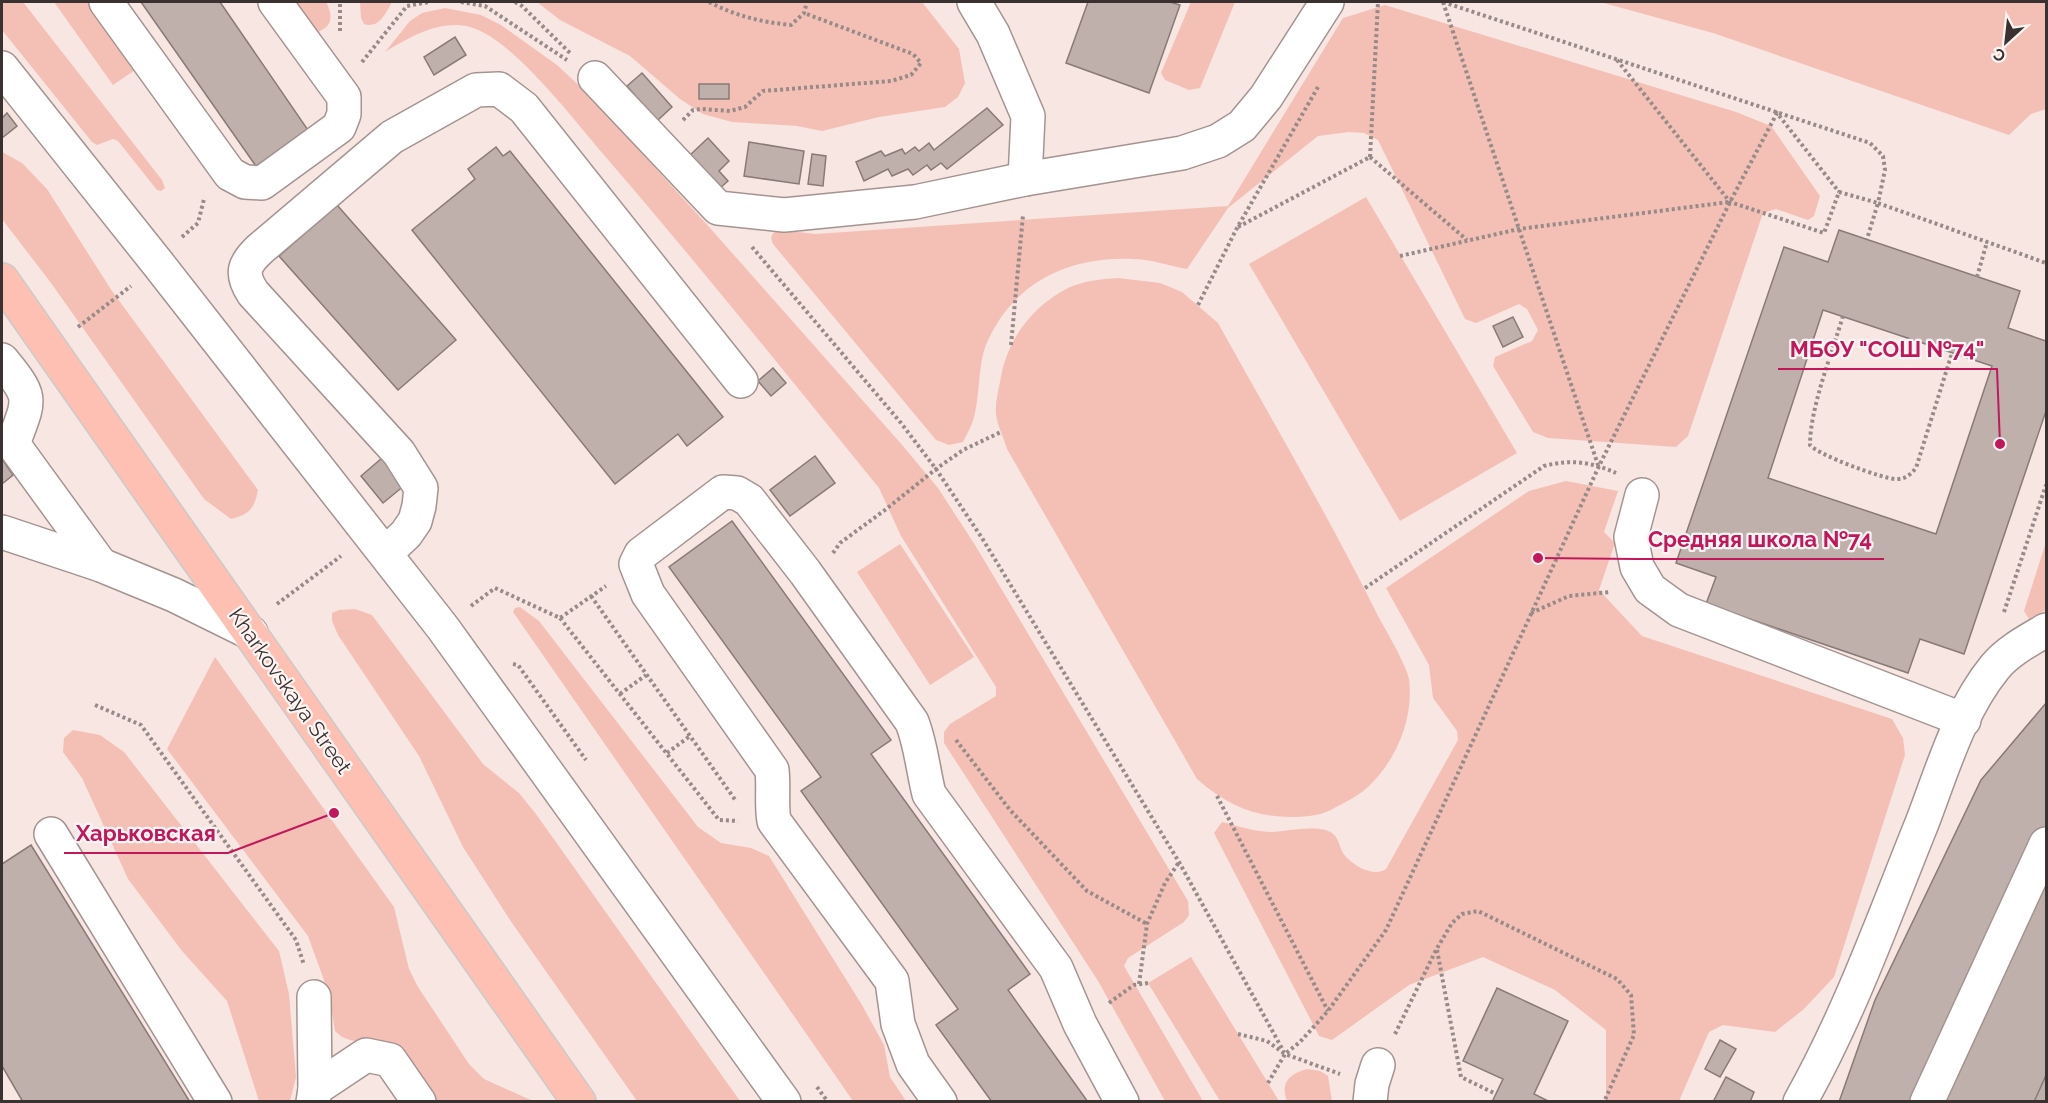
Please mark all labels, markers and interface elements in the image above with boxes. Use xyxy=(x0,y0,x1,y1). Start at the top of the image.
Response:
north arrow xyxy=(1976,12,2036,72)
text: С xyxy=(1990,44,2009,66)
callout: МБОУ "СОШ №74" xyxy=(1778,329,1997,369)
text: МБОУ "СОШ №74" xyxy=(1790,336,1984,362)
callout: Средняя школа №74 xyxy=(1636,519,1884,559)
text: Средняя школа №74 xyxy=(1648,526,1872,552)
street label: Kharkovskaya Street xyxy=(224,603,357,778)
callout: Харьковская xyxy=(64,813,228,853)
text: Харьковская xyxy=(75,820,216,846)

